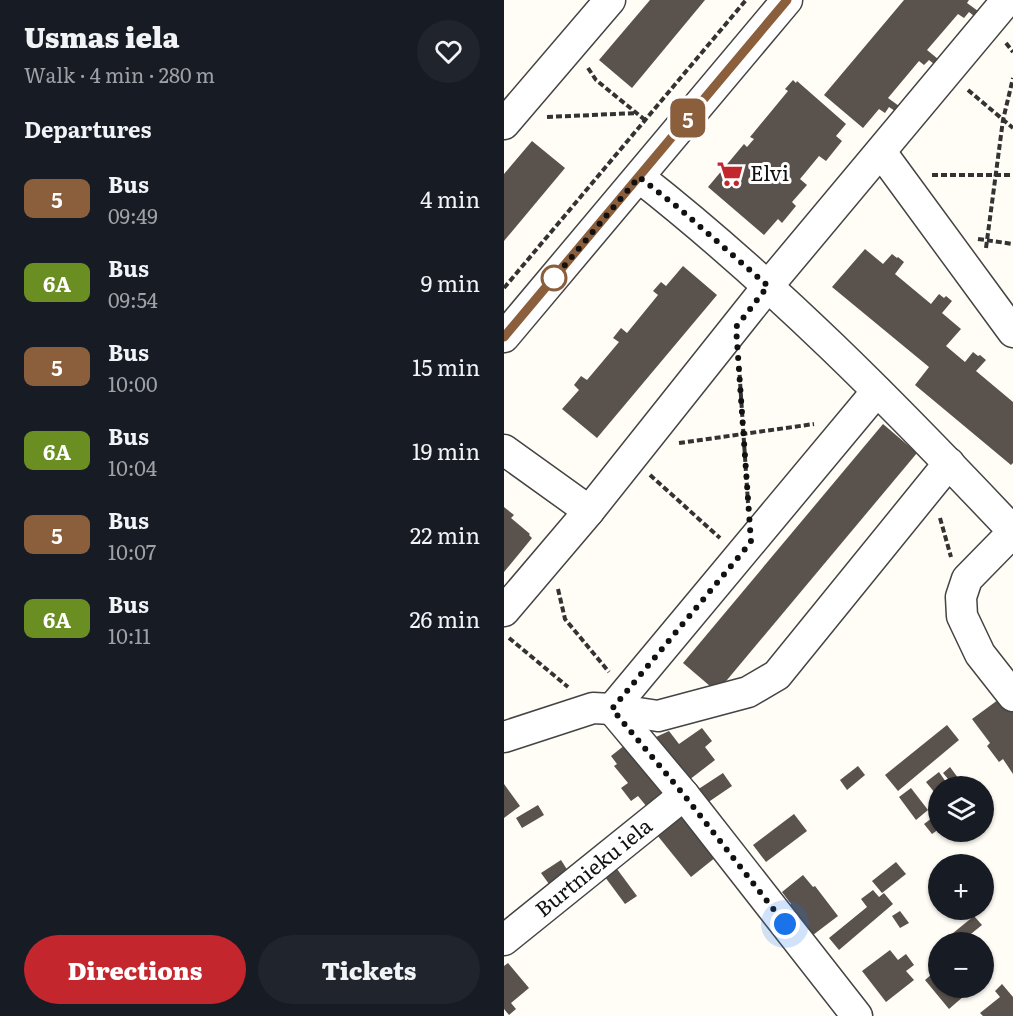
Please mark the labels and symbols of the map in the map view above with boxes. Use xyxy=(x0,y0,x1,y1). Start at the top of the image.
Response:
line badge: 5 xyxy=(668,98,708,138)
place label: Elvi xyxy=(750,156,789,187)
supermarket icon: Elvi xyxy=(715,159,745,189)
unlabelled marker xyxy=(541,265,567,291)
street label: Burtnieku iela xyxy=(527,809,658,923)
your location xyxy=(770,909,800,939)

